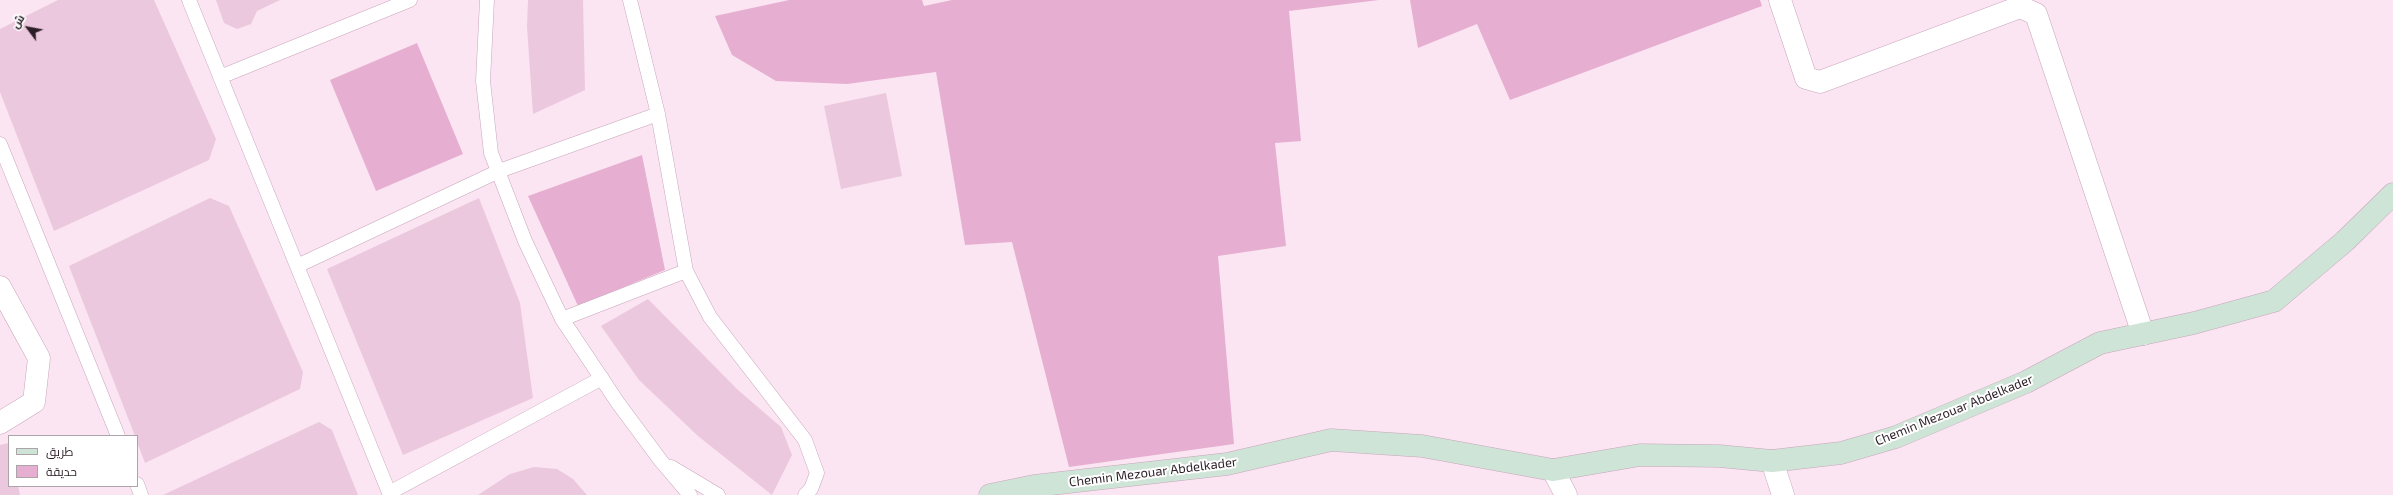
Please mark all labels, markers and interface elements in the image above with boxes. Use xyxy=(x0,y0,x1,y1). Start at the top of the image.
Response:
north arrow xyxy=(8,8,48,48)
text: ش xyxy=(8,12,27,31)
street label: Chemin Mezouar Abdelkader xyxy=(1873,371,2035,449)
legend xyxy=(8,435,138,487)
text: طريق xyxy=(46,444,73,458)
street label: Chemin Mezouar Abdelkader xyxy=(1068,454,1238,490)
text: حديقة xyxy=(46,464,77,478)

